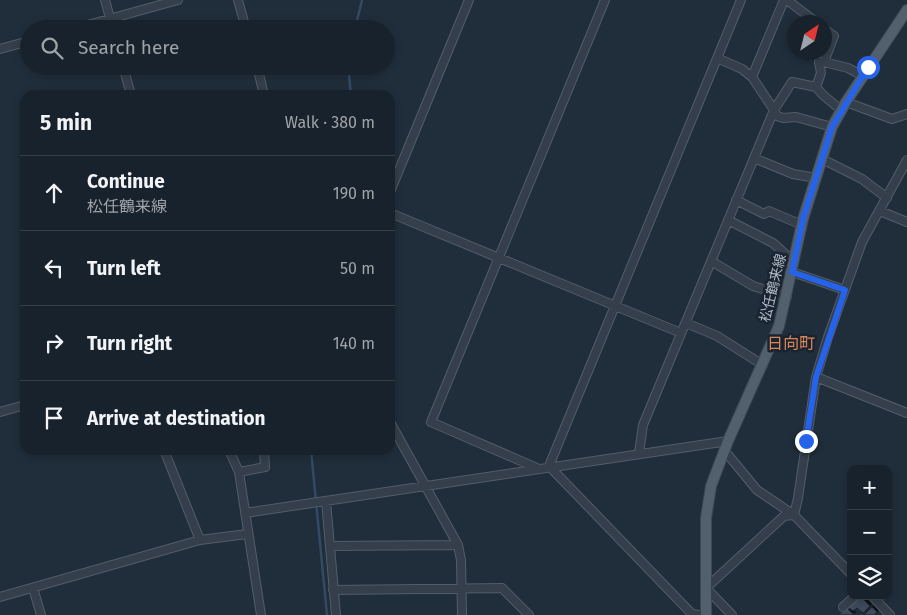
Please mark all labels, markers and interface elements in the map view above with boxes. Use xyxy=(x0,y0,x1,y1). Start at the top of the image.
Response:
north arrow xyxy=(787,15,832,60)
search box xyxy=(20,20,395,75)
icon: search xyxy=(38,34,66,62)
text: Search here xyxy=(78,36,179,59)
route start xyxy=(857,56,880,79)
text: 5 min xyxy=(40,110,92,136)
text: Walk · 380 m xyxy=(285,113,375,132)
text: Continue xyxy=(87,170,165,193)
icon: ahead xyxy=(40,179,68,207)
text: 190 m xyxy=(333,184,375,203)
text: 松任鶴来線 xyxy=(87,197,167,216)
street label: 松任鶴来線 xyxy=(756,252,790,324)
icon: left xyxy=(40,254,68,282)
text: Turn left xyxy=(87,257,161,280)
text: 50 m xyxy=(340,259,375,278)
icon: right xyxy=(40,329,68,357)
text: Turn right xyxy=(87,332,172,355)
text: 140 m xyxy=(333,334,375,353)
district label: 日向町 xyxy=(767,334,815,353)
icon: arrive xyxy=(40,404,68,432)
text: Arrive at destination xyxy=(87,407,266,430)
route end xyxy=(795,430,818,453)
map controls xyxy=(847,465,892,600)
button: + xyxy=(847,465,892,510)
button: − xyxy=(847,510,892,555)
button: layers xyxy=(847,555,892,600)

